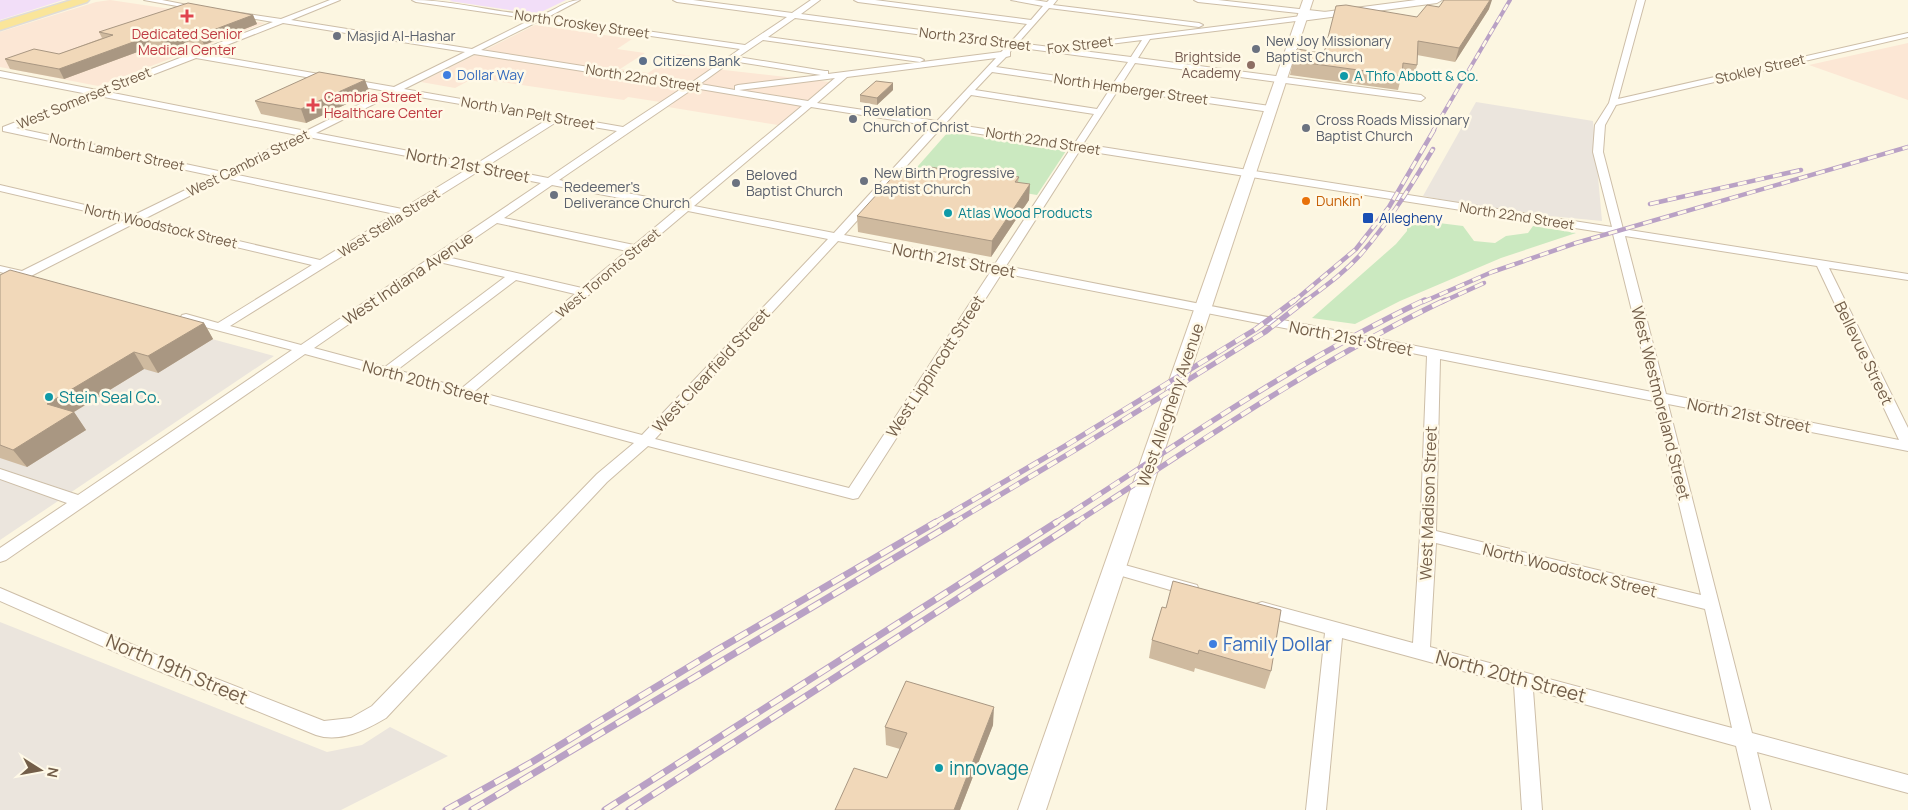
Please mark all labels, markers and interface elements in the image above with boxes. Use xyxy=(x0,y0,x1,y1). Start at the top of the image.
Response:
street label: North Croskey Street xyxy=(513,5,651,42)
marker: Dedicated Senior Medical Center xyxy=(180,9,194,23)
street label: North 23rd Street xyxy=(918,22,1032,55)
place label: Dedicated Senior Medical Center xyxy=(132,24,242,59)
place label: Masjid Al-Hashar xyxy=(347,26,456,45)
marker: Masjid Al-Hashar xyxy=(331,30,343,42)
street label: Fox Street xyxy=(1046,31,1114,58)
place label: New Joy Missionary Baptist Church xyxy=(1266,31,1392,66)
marker: New Joy Missionary Baptist Church xyxy=(1250,43,1262,55)
place label: Brightside Academy xyxy=(1175,47,1242,82)
street label: Stokley Street xyxy=(1713,49,1807,88)
place label: Citizens Bank xyxy=(653,51,741,70)
marker: Citizens Bank xyxy=(637,55,649,67)
street label: North 22nd Street xyxy=(584,59,702,96)
marker: Brightside Academy xyxy=(1245,59,1257,71)
street label: West Somerset Street xyxy=(14,62,154,133)
place label: Dollar Way xyxy=(457,65,525,84)
place label: A Thfo Abbott & Co. xyxy=(1354,66,1479,85)
street label: North Hemberger Street xyxy=(1053,68,1210,109)
marker: Dollar Way xyxy=(441,69,453,81)
marker: A Thfo Abbott & Co. xyxy=(1338,70,1350,82)
place label: Cambria Street Healthcare Center xyxy=(324,87,443,122)
street label: North Van Pelt Street xyxy=(460,91,597,134)
marker: Cambria Street Healthcare Center xyxy=(306,98,320,112)
place label: Revelation Church of Christ xyxy=(863,101,969,136)
place label: Cross Roads Missionary Baptist Church xyxy=(1316,110,1470,145)
marker: Revelation Church of Christ xyxy=(847,113,859,125)
street label: North 22nd Street xyxy=(984,122,1102,159)
marker: Cross Roads Missionary Baptist Church xyxy=(1300,122,1312,134)
street label: West Cambria Street xyxy=(183,124,313,200)
street label: North Lambert Street xyxy=(48,128,187,175)
street label: North 21st Street xyxy=(404,142,532,188)
place label: New Birth Progressive Baptist Church xyxy=(874,163,1015,198)
place label: Beloved Baptist Church xyxy=(746,165,843,200)
marker: New Birth Progressive Baptist Church xyxy=(858,175,870,187)
place label: Redeemer's Deliverance Church xyxy=(564,177,690,212)
marker: Beloved Baptist Church xyxy=(730,177,742,189)
street label: West Stella Street xyxy=(334,183,444,262)
marker: Redeemer's Deliverance Church xyxy=(548,189,560,201)
place label: Dunkin' xyxy=(1316,191,1363,210)
marker: Dunkin' xyxy=(1300,195,1312,207)
street label: North 22nd Street xyxy=(1458,197,1576,234)
street label: North Woodstock Street xyxy=(83,199,240,252)
place label: Atlas Wood Products xyxy=(958,203,1092,222)
marker: Atlas Wood Products xyxy=(942,207,954,219)
place label: Allegheny xyxy=(1379,208,1443,227)
marker: Allegheny xyxy=(1361,211,1375,225)
street label: West Toronto Street xyxy=(551,223,664,322)
street label: West Indiana Avenue xyxy=(338,226,478,330)
street label: North 21st Street xyxy=(890,237,1018,283)
street label: West Lippincott Street xyxy=(881,291,989,441)
street label: Bellevue Street xyxy=(1829,297,1899,409)
street label: West Clearfield Street xyxy=(647,303,775,437)
street label: West Westmoreland Street xyxy=(1626,304,1696,502)
street label: North 21st Street xyxy=(1287,315,1415,361)
street label: West Allegheny Avenue xyxy=(1132,320,1208,490)
street label: North 20th Street xyxy=(360,355,492,409)
place label: Stein Seal Co. xyxy=(59,386,160,408)
marker: Stein Seal Co. xyxy=(43,391,55,403)
street label: North 21st Street xyxy=(1685,392,1813,438)
street label: West Madison Street xyxy=(1414,425,1442,581)
street label: North Woodstock Street xyxy=(1481,538,1659,602)
street label: North 19th Street xyxy=(102,627,252,711)
place label: Family Dollar xyxy=(1223,631,1332,657)
marker: Family Dollar xyxy=(1207,638,1219,650)
street label: North 20th Street xyxy=(1433,643,1589,709)
north arrow xyxy=(15,745,65,795)
place label: innovage xyxy=(949,755,1029,781)
marker: innovage xyxy=(933,762,945,774)
text: N xyxy=(43,766,64,779)

